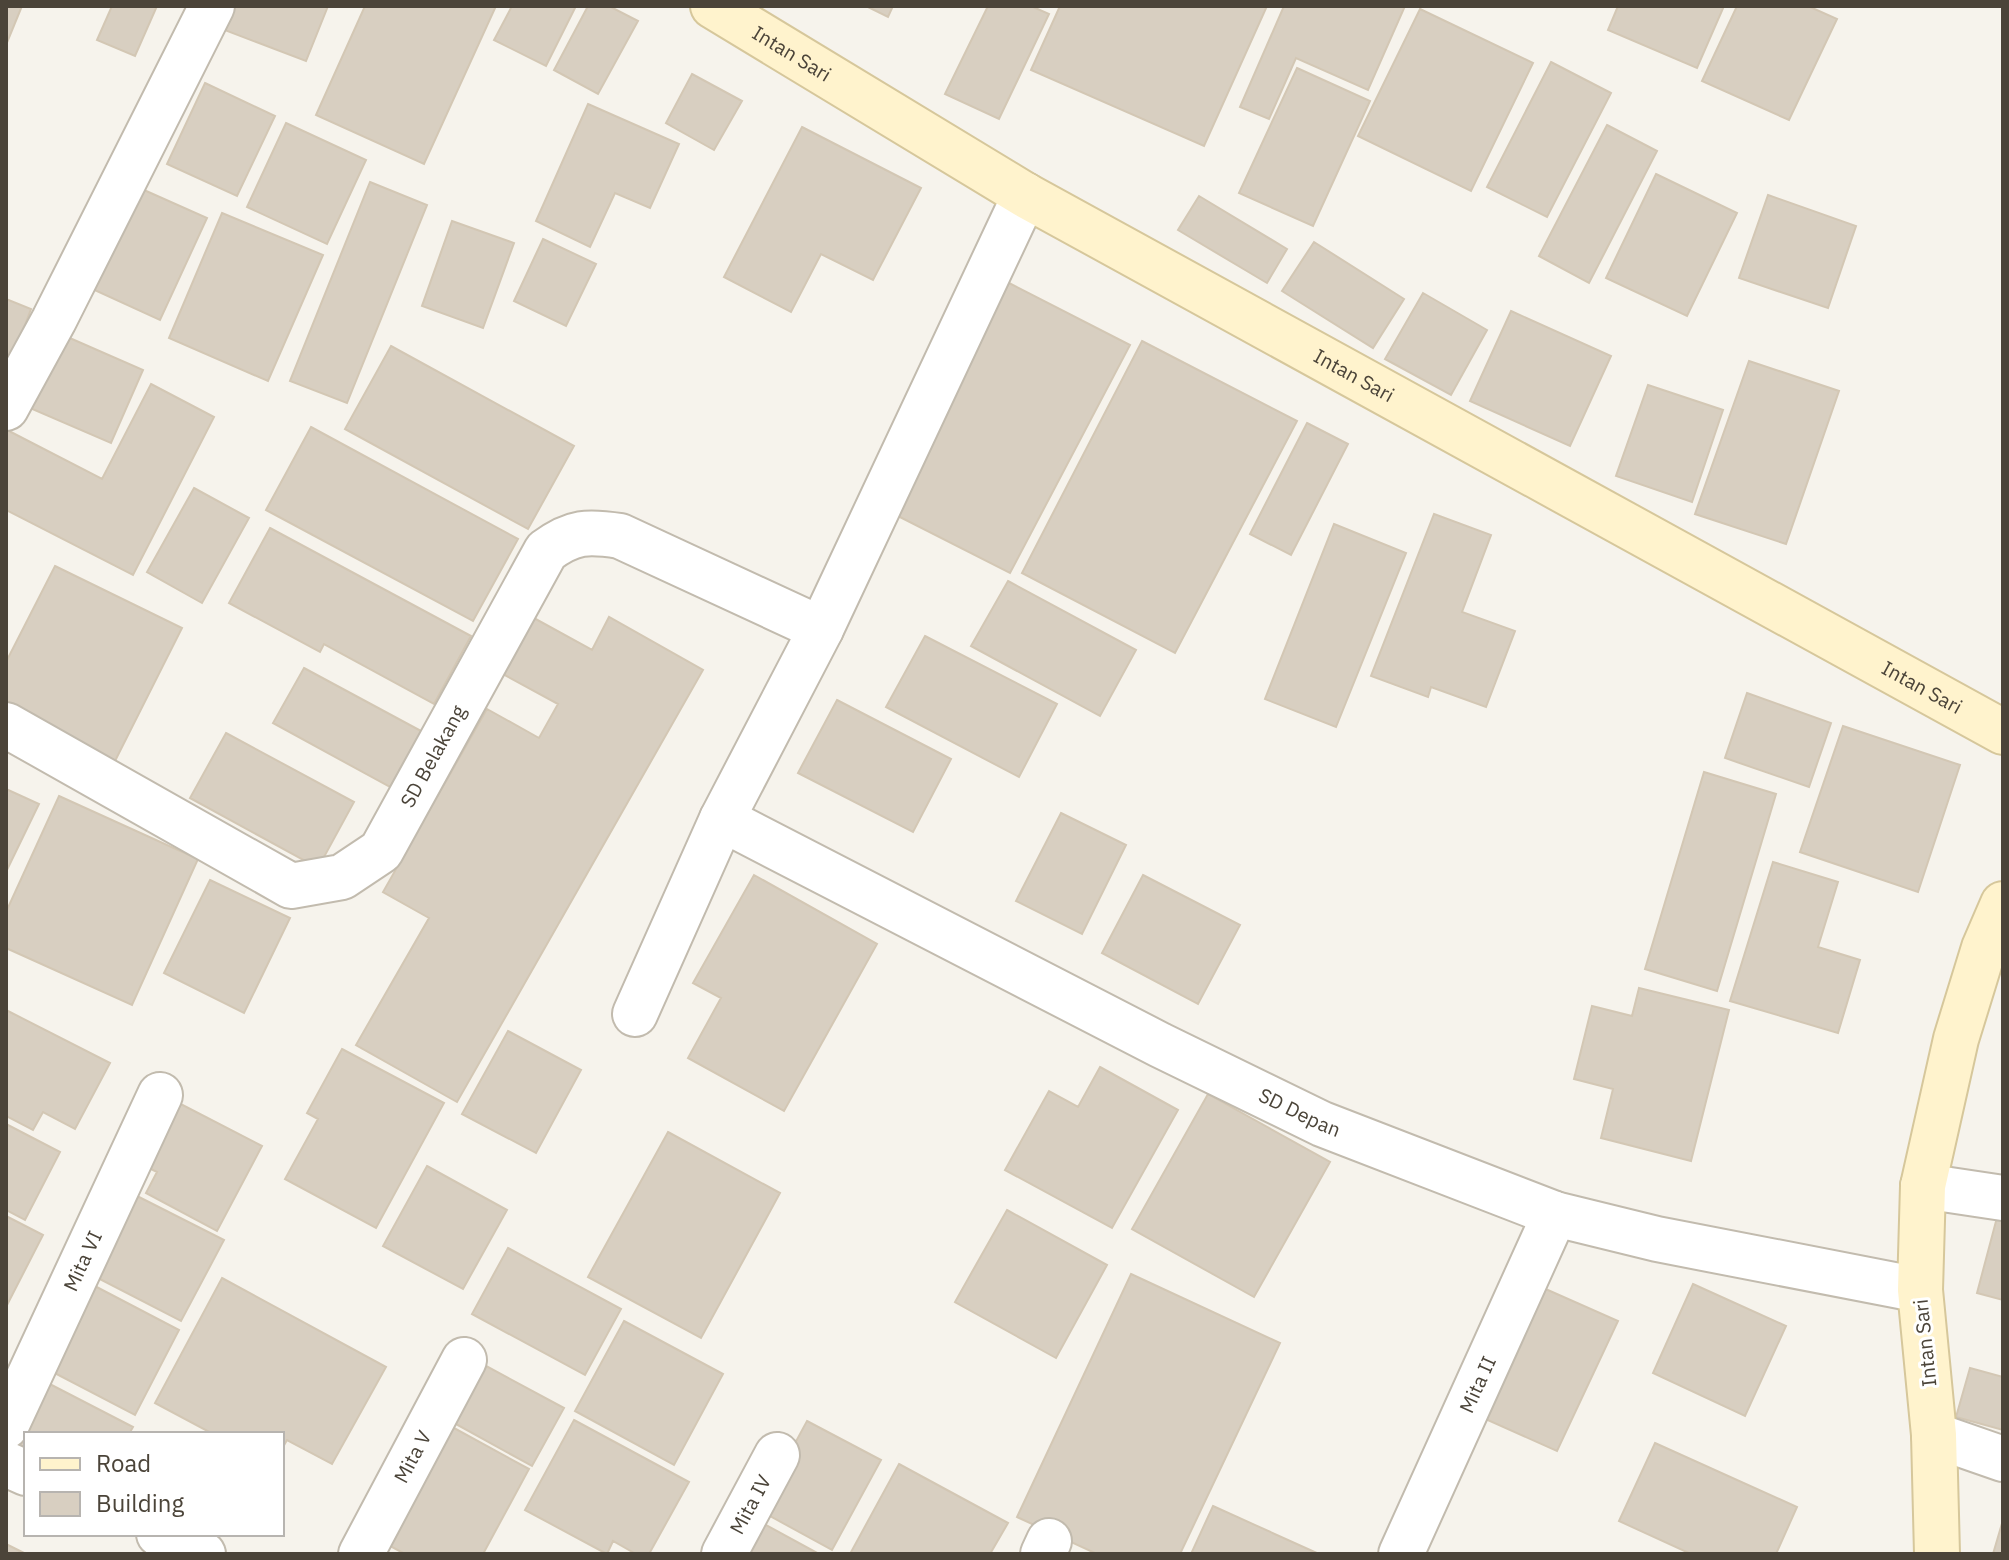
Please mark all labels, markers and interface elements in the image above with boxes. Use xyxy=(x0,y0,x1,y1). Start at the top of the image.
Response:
street label: Intan Sari xyxy=(747,19,837,88)
street label: Intan Sari xyxy=(1309,342,1399,408)
street label: Intan Sari xyxy=(1877,654,1967,720)
street label: SD Belakang xyxy=(394,700,472,812)
street label: SD Depan xyxy=(1254,1081,1345,1143)
street label: Mita VI xyxy=(57,1226,108,1295)
street label: Intan Sari xyxy=(1906,1298,1943,1388)
street label: Mita II xyxy=(1453,1352,1502,1417)
street label: Mita V xyxy=(387,1426,437,1488)
legend xyxy=(24,1432,284,1536)
text: Road xyxy=(96,1447,151,1479)
street label: Mita IV xyxy=(723,1470,777,1539)
text: Building xyxy=(96,1487,184,1519)

